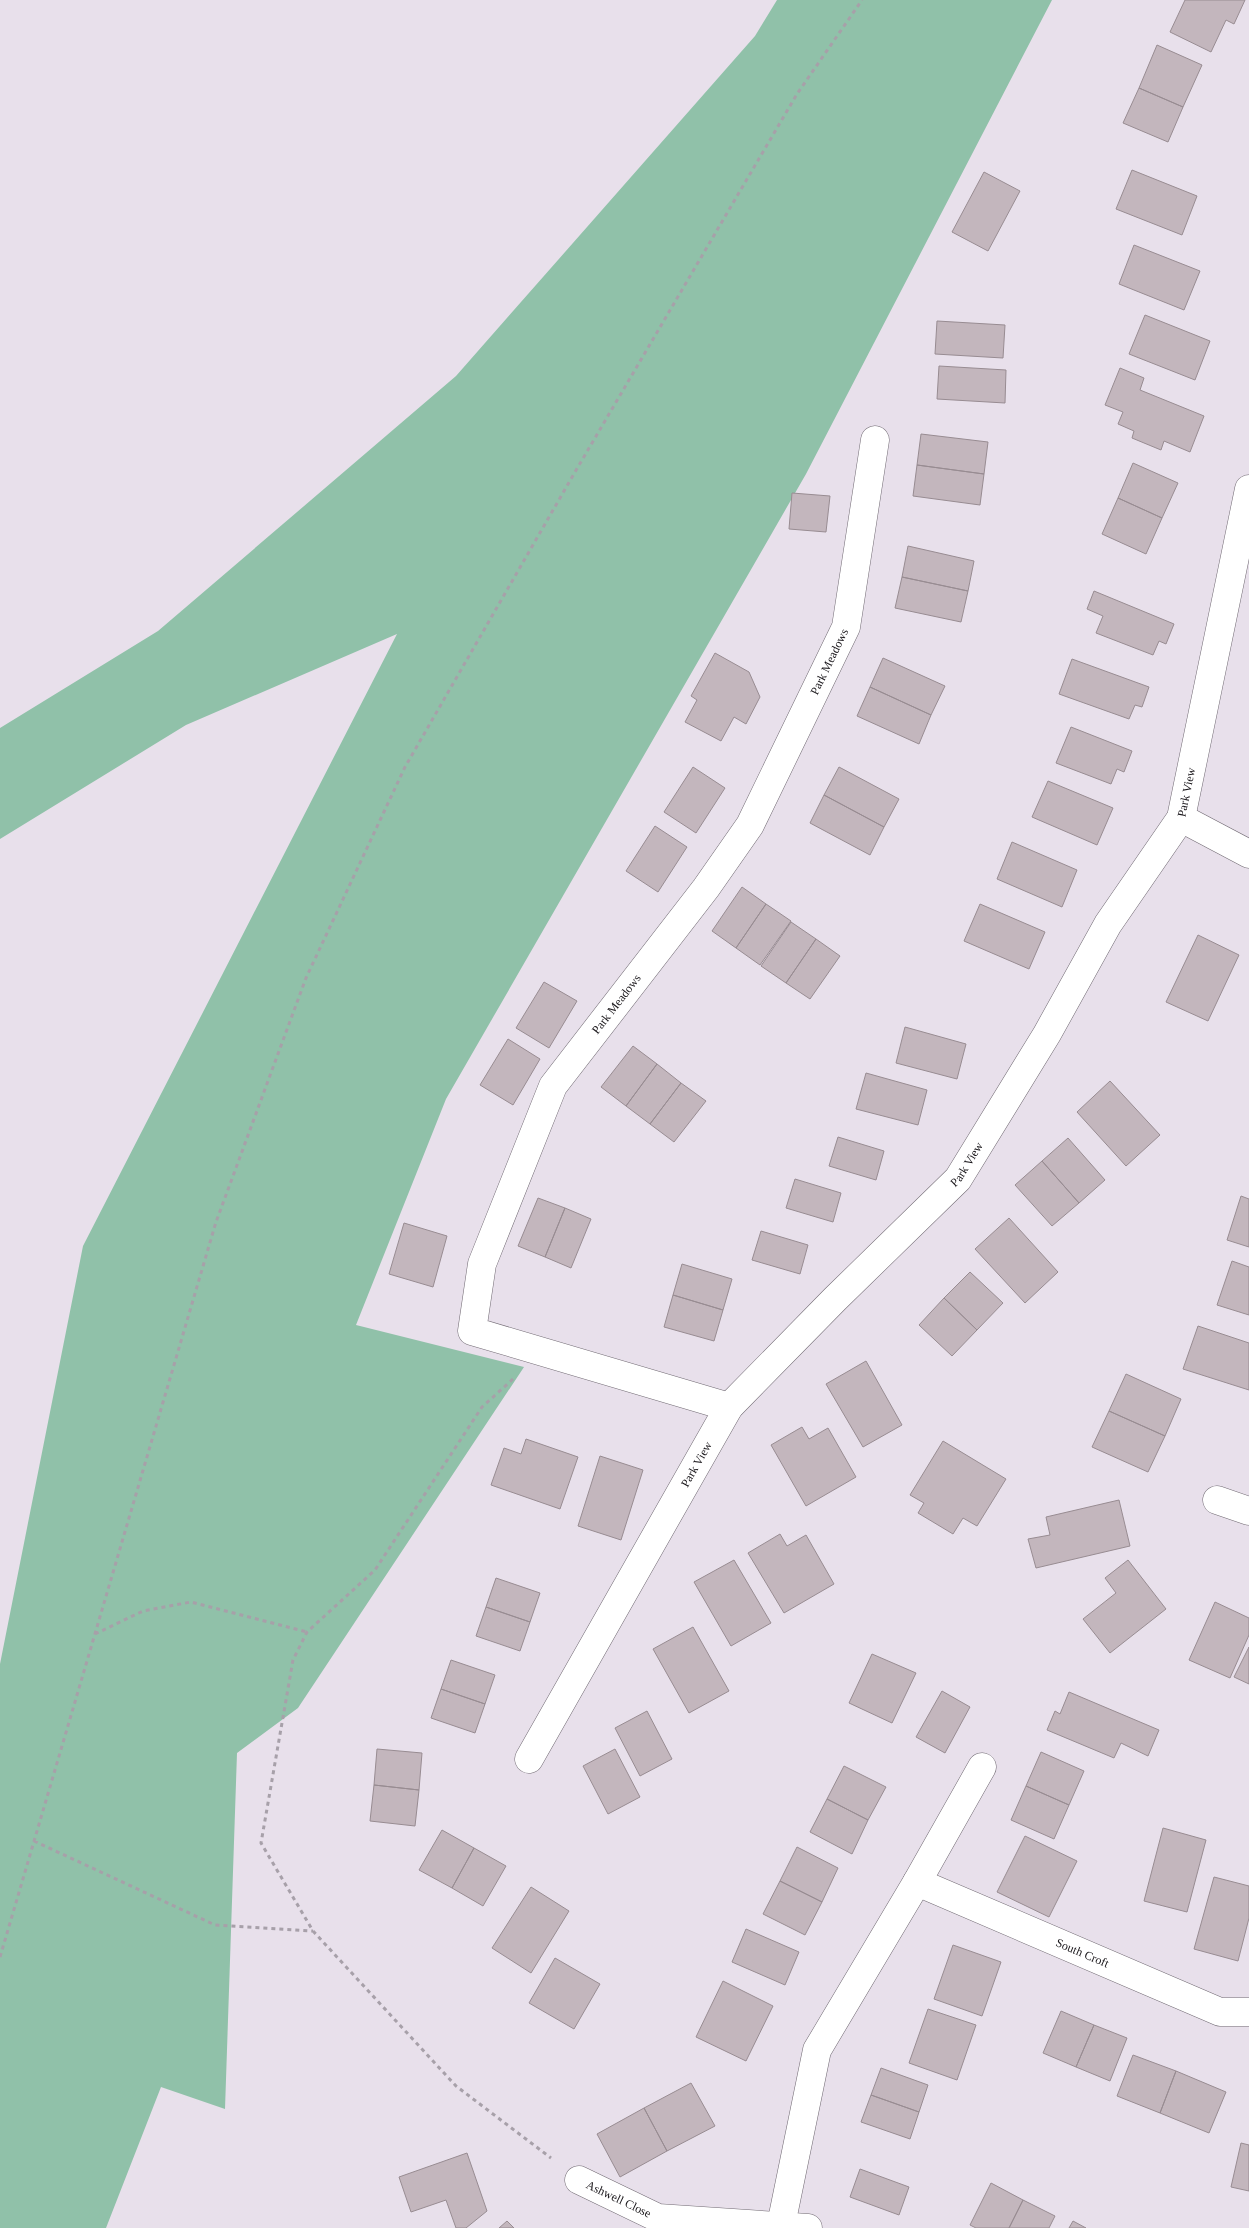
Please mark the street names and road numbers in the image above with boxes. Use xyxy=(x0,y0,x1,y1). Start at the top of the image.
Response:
street label: Park Meadows xyxy=(807,626,851,697)
street label: Park View xyxy=(1174,766,1198,818)
street label: Park Meadows xyxy=(589,971,644,1037)
street label: Park View xyxy=(947,1139,986,1190)
street label: Park View xyxy=(678,1439,715,1489)
street label: South Croft xyxy=(1054,1935,1112,1971)
street label: Ashwell Close xyxy=(584,2178,653,2221)

